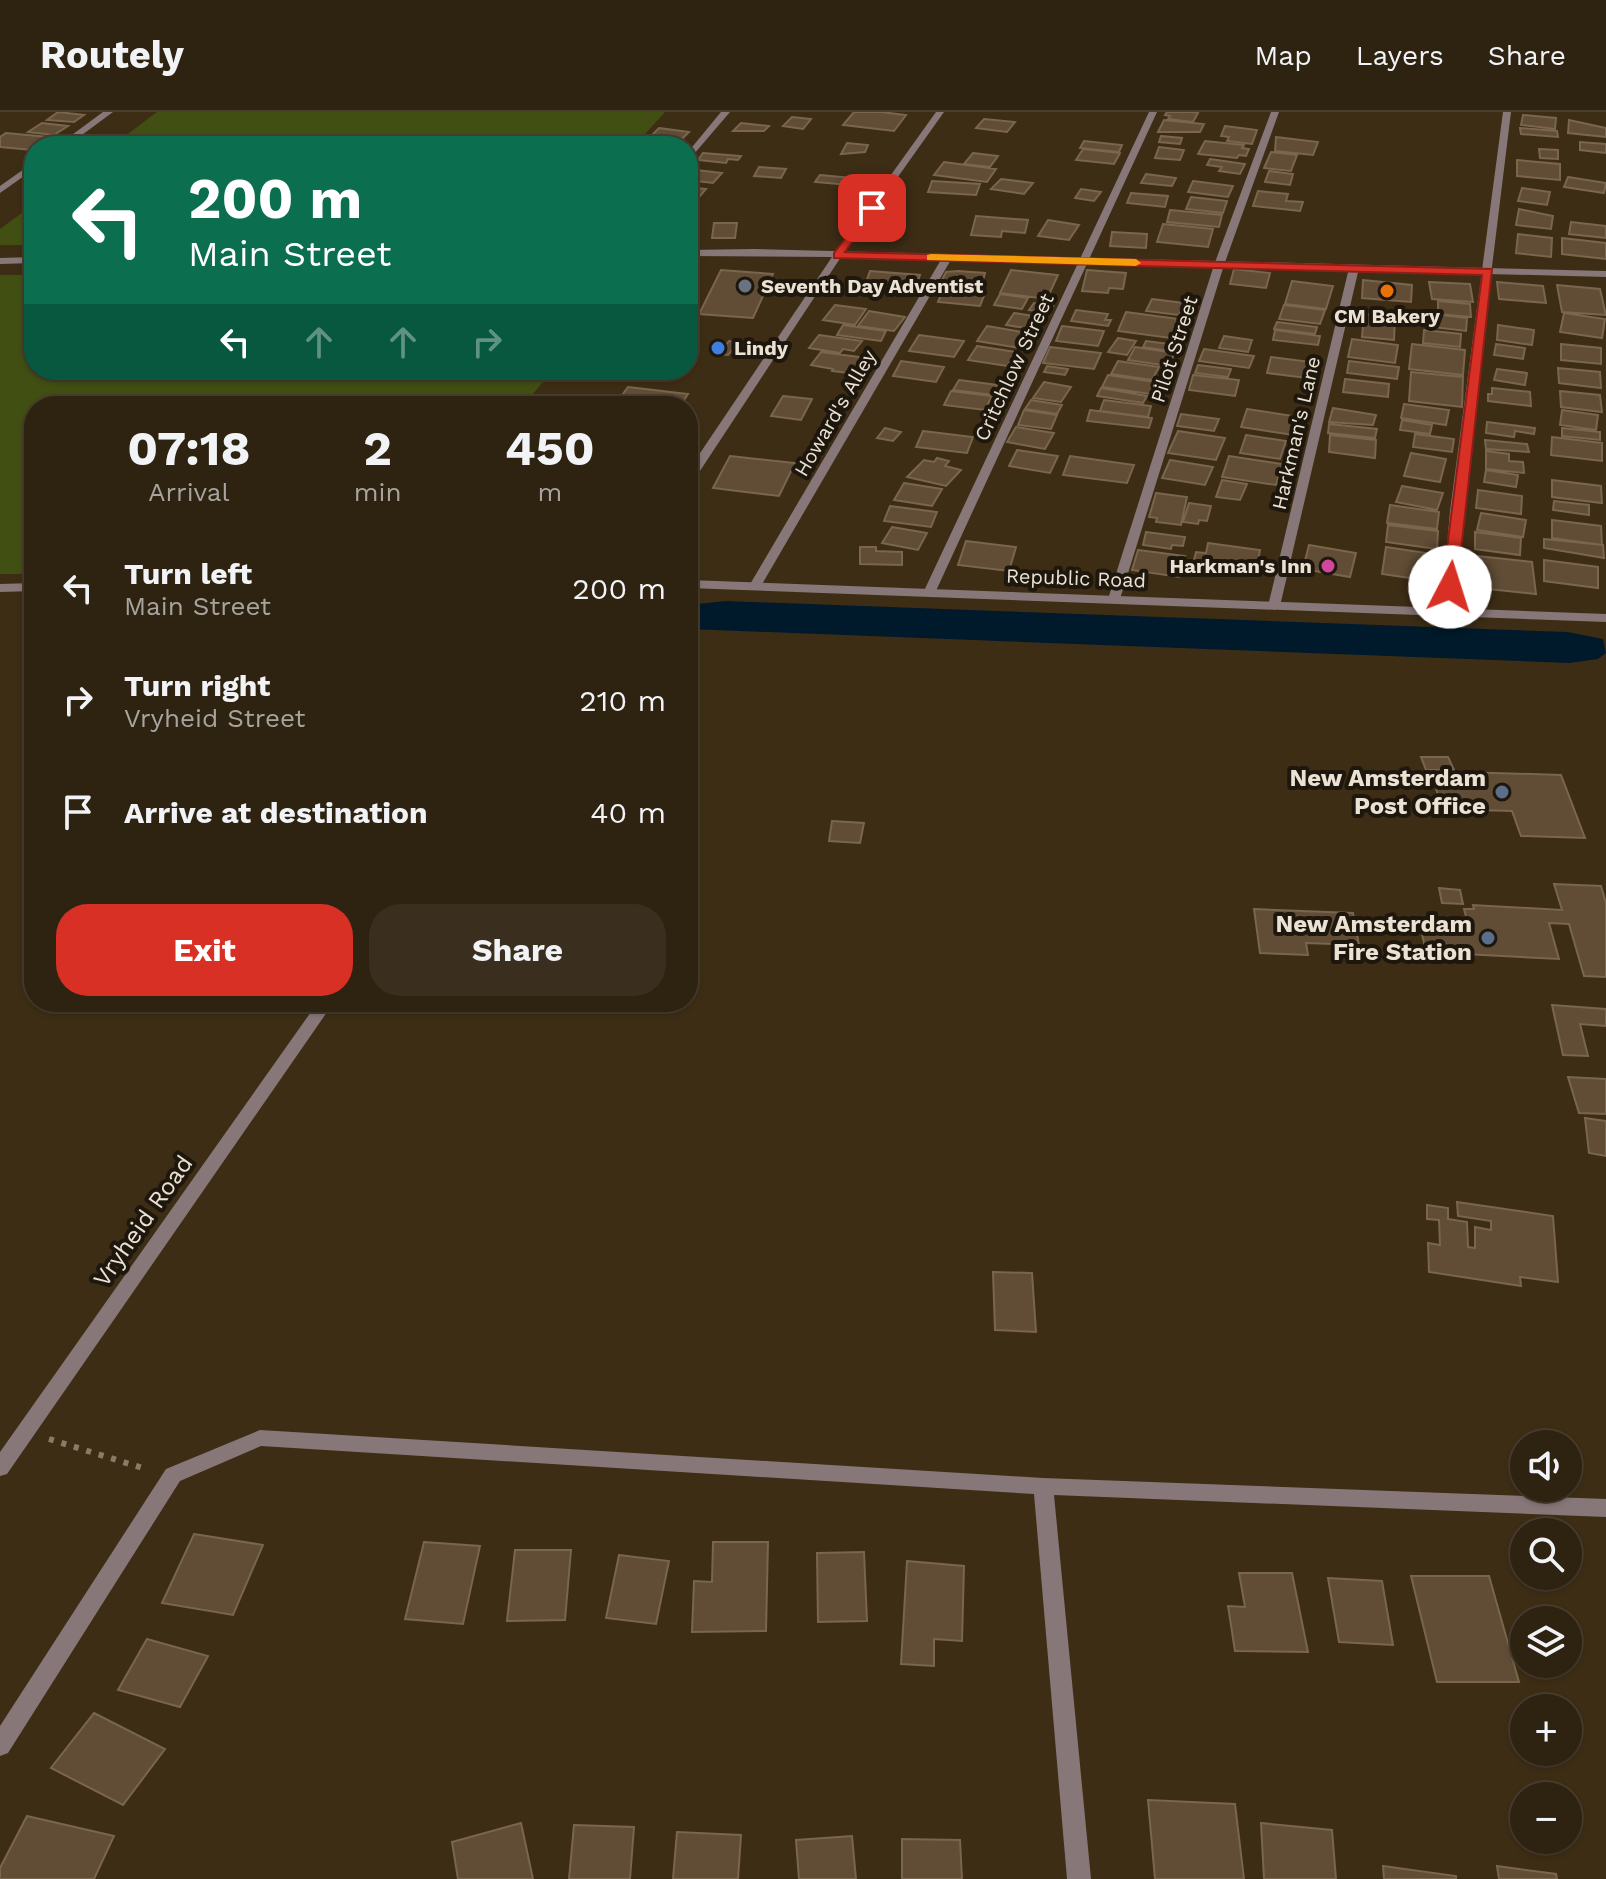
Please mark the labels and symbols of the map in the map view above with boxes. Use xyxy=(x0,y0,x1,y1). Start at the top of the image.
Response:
pin xyxy=(838,174,906,242)
place label: Seventh Day Adventist xyxy=(761,274,983,298)
marker: Seventh Day Adventist xyxy=(736,277,754,295)
marker: CM Bakery xyxy=(1378,282,1396,300)
street label: Critchlow Street xyxy=(969,289,1059,445)
street label: Pilot Street xyxy=(1145,292,1203,405)
place label: CM Bakery xyxy=(1334,304,1441,328)
place label: Lindy xyxy=(734,336,789,360)
marker: Lindy xyxy=(709,339,727,357)
street label: Howard's Alley xyxy=(789,345,881,481)
street label: Harkman's Lane xyxy=(1267,354,1325,512)
position arrow xyxy=(1408,545,1492,629)
place label: Harkman's Inn xyxy=(1170,554,1312,578)
marker: Harkman's Inn xyxy=(1319,557,1337,575)
street label: Republic Road xyxy=(1006,564,1146,592)
place label: New Amsterdam Post Office xyxy=(1290,764,1486,820)
marker: New Amsterdam Post Office xyxy=(1493,783,1511,801)
place label: New Amsterdam Fire Station xyxy=(1276,910,1472,966)
marker: New Amsterdam Fire Station xyxy=(1479,929,1497,947)
street label: Vryheid Road xyxy=(87,1150,199,1292)

